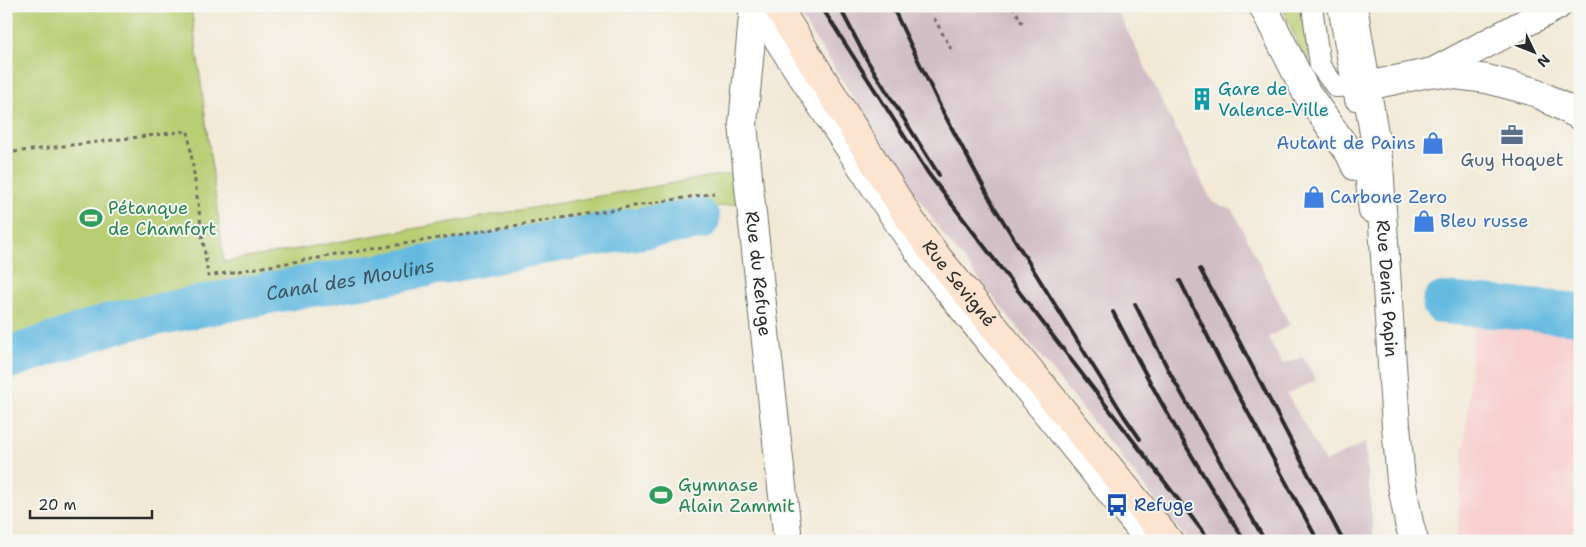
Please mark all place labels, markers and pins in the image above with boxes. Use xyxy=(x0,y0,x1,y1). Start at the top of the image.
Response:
place label: Gare de Valence-Ville xyxy=(1218,77,1329,122)
building icon: Gare de Valence-Ville xyxy=(1189,86,1215,112)
office icon: Guy Hoquet xyxy=(1499,122,1525,148)
shop icon: Autant de Pains xyxy=(1420,130,1446,156)
place label: Autant de Pains xyxy=(1276,131,1416,155)
place label: Guy Hoquet xyxy=(1460,148,1564,172)
shop icon: Carbone Zero xyxy=(1301,184,1327,210)
place label: Carbone Zero xyxy=(1330,185,1447,209)
place label: Pétanque de Chamfort xyxy=(108,196,217,241)
sports icon: Pétanque de Chamfort xyxy=(78,205,104,231)
shop icon: Bleu russe xyxy=(1411,208,1437,234)
place label: Bleu russe xyxy=(1440,209,1528,233)
place label: Gymnase Alain Zammit xyxy=(678,473,795,518)
sports icon: Gymnase Alain Zammit xyxy=(648,482,674,508)
bus stop icon: Refuge xyxy=(1104,492,1130,518)
place label: Refuge xyxy=(1134,493,1194,517)

